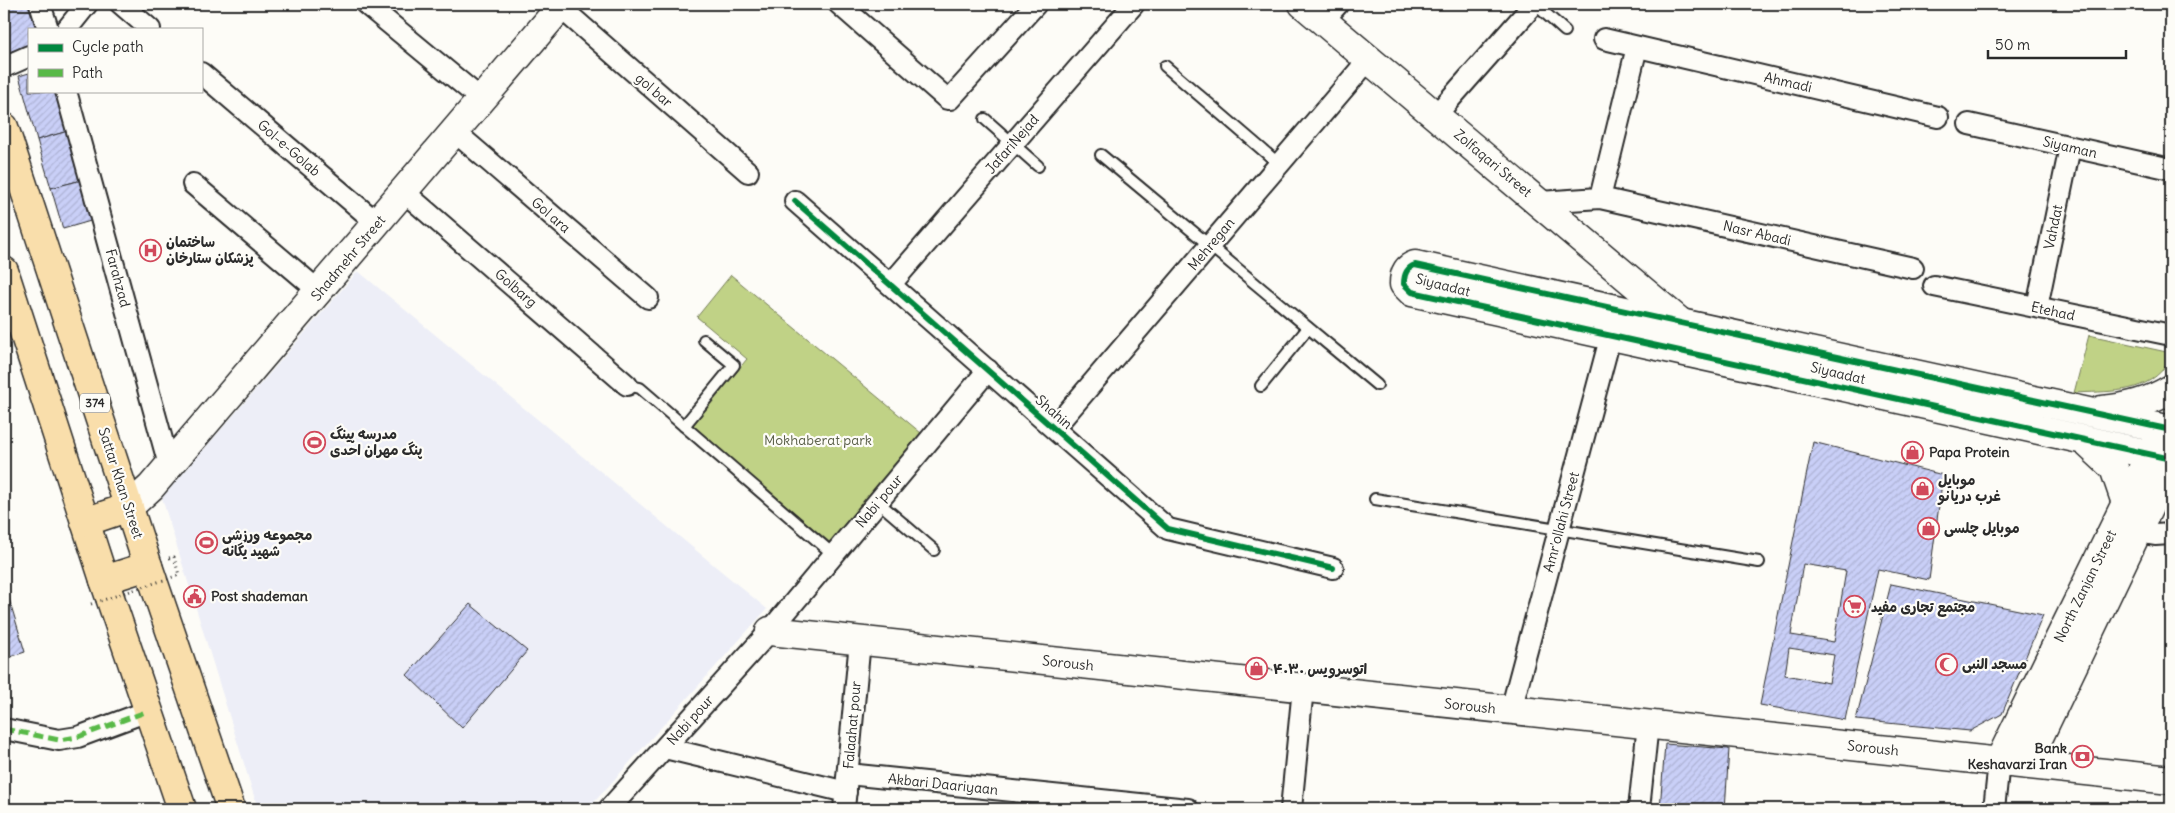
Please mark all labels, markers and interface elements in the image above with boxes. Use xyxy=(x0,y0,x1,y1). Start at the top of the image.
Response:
legend xyxy=(28,28,202,92)
scale bar xyxy=(1988,28,2125,60)
text: 50 m xyxy=(1995,35,2030,54)
text: Cycle path xyxy=(72,37,144,56)
text: Path xyxy=(72,63,103,82)
street label: Ahmadi xyxy=(1762,68,1814,96)
street label: gol bar xyxy=(632,69,677,111)
street label: JafariNejad xyxy=(981,111,1043,177)
street label: Gol-e-Golab xyxy=(254,116,324,180)
street label: Zolfaqari Street xyxy=(1450,125,1536,201)
street label: Siyaman xyxy=(2041,132,2099,162)
street label: Gol ara xyxy=(528,193,574,237)
street label: Vahdat xyxy=(2039,203,2067,251)
street label: Shadmehr Street xyxy=(307,211,389,305)
street label: Mehregan xyxy=(1184,214,1238,274)
street label: Nasr Abadi xyxy=(1721,216,1793,250)
place label: ساختمان پزشکان ستارخان xyxy=(166,233,254,267)
hospital icon: ساختمان پزشکان ستارخان xyxy=(138,238,162,262)
street label: Farahzad xyxy=(102,247,134,309)
street label: Golbarg xyxy=(491,265,541,311)
street label: Siyaadat xyxy=(1414,270,1472,301)
street label: Etehad xyxy=(2029,298,2077,324)
street label: Siyaadat xyxy=(1809,358,1867,388)
street label: Shahin xyxy=(1032,391,1076,433)
road number: 374 xyxy=(80,393,110,412)
street label: Sattar Khan Street xyxy=(95,425,148,541)
place label: مدرسه پینگ پنگ مهران احدی xyxy=(330,425,422,459)
sports icon: مدرسه پینگ پنگ مهران احدی xyxy=(302,430,326,454)
park label: Mokhaberat park xyxy=(764,431,872,449)
shop icon: Papa Protein xyxy=(1901,440,1925,464)
place label: Papa Protein xyxy=(1929,443,2010,461)
street label: Amr'ollahi Street xyxy=(1539,469,1583,574)
street label: Nabi 'pour xyxy=(851,470,907,531)
place label: موبایل غرب دریانو xyxy=(1937,471,2001,505)
shop icon: موبایل غرب دریانو xyxy=(1910,476,1934,500)
shop icon: موبایل چلسی xyxy=(1916,516,1940,540)
place label: موبایل چلسی xyxy=(1944,519,2020,538)
place label: مجموعه ورزشی شهید یگانه xyxy=(222,526,312,560)
street label: North Zanjan Street xyxy=(2050,527,2120,645)
sports icon: مجموعه ورزشی شهید یگانه xyxy=(194,531,218,555)
public building icon: Post shademan xyxy=(183,584,207,608)
place label: Post shademan xyxy=(211,587,308,605)
supermarket icon: مجتمع تجاری مفید xyxy=(1843,595,1867,619)
place label: مجتمع تجاری مفید xyxy=(1871,598,1975,617)
street label: Soroush xyxy=(1041,651,1095,675)
mosque icon: مسجد النبی xyxy=(1934,652,1958,676)
place label: مسجد النبی xyxy=(1962,655,2027,673)
shop icon: اتوسرویس ۴۰۳۰ xyxy=(1245,657,1269,681)
place label: اتوسرویس ۴۰۳۰ xyxy=(1273,660,1368,679)
street label: Falaahat pour xyxy=(839,680,865,770)
street label: Nabi pour xyxy=(663,691,717,749)
street label: Soroush xyxy=(1443,694,1497,718)
street label: Soroush xyxy=(1846,736,1900,760)
place label: Bank Keshavarzi Iran xyxy=(1967,739,2067,773)
bank icon: Bank Keshavarzi Iran xyxy=(2071,744,2095,768)
street label: Akbari Daariyaan xyxy=(887,769,999,799)

